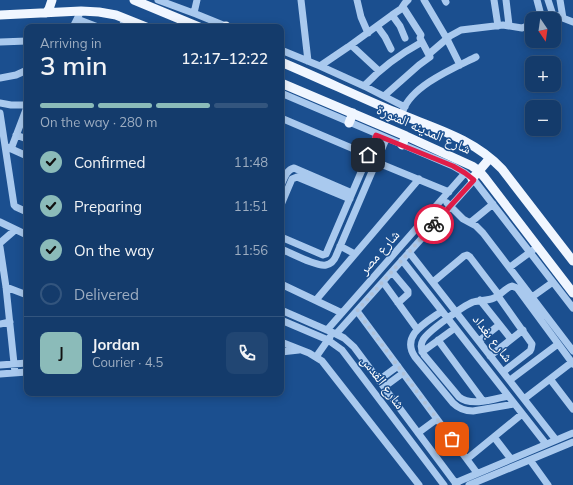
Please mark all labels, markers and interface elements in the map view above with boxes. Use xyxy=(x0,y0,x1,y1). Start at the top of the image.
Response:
north arrow xyxy=(525,12,561,48)
map controls xyxy=(525,12,561,136)
text: Arriving in xyxy=(40,35,102,51)
text: 3 min xyxy=(40,49,108,82)
text: 12:17–12:22 xyxy=(181,49,268,68)
button: + xyxy=(525,56,561,92)
street label: شارع المدينه المنورة xyxy=(373,100,474,159)
button: − xyxy=(525,100,561,136)
text: On the way · 280 m xyxy=(40,114,157,130)
pin xyxy=(351,138,385,172)
icon: home xyxy=(357,144,379,166)
icon: check xyxy=(40,151,62,173)
text: Confirmed xyxy=(74,153,145,172)
text: 11:48 xyxy=(234,154,268,170)
icon: check xyxy=(40,195,62,217)
text: Preparing xyxy=(74,197,142,216)
text: 11:51 xyxy=(234,198,268,214)
courier xyxy=(414,204,454,244)
icon: bike xyxy=(423,213,445,235)
street label: شارع مصر xyxy=(354,226,404,279)
icon: check xyxy=(40,239,62,261)
text: On the way xyxy=(74,241,154,260)
text: 11:56 xyxy=(234,242,268,258)
text: Delivered xyxy=(74,285,139,304)
street label: شارع بغداد xyxy=(468,311,517,366)
button: phone xyxy=(226,332,268,374)
text: Jordan xyxy=(92,335,140,354)
text: J xyxy=(58,343,64,362)
street label: شارع القدس xyxy=(356,352,409,413)
text: Courier · 4.5 xyxy=(92,354,163,370)
pin xyxy=(435,422,469,456)
icon: bag xyxy=(441,428,463,450)

